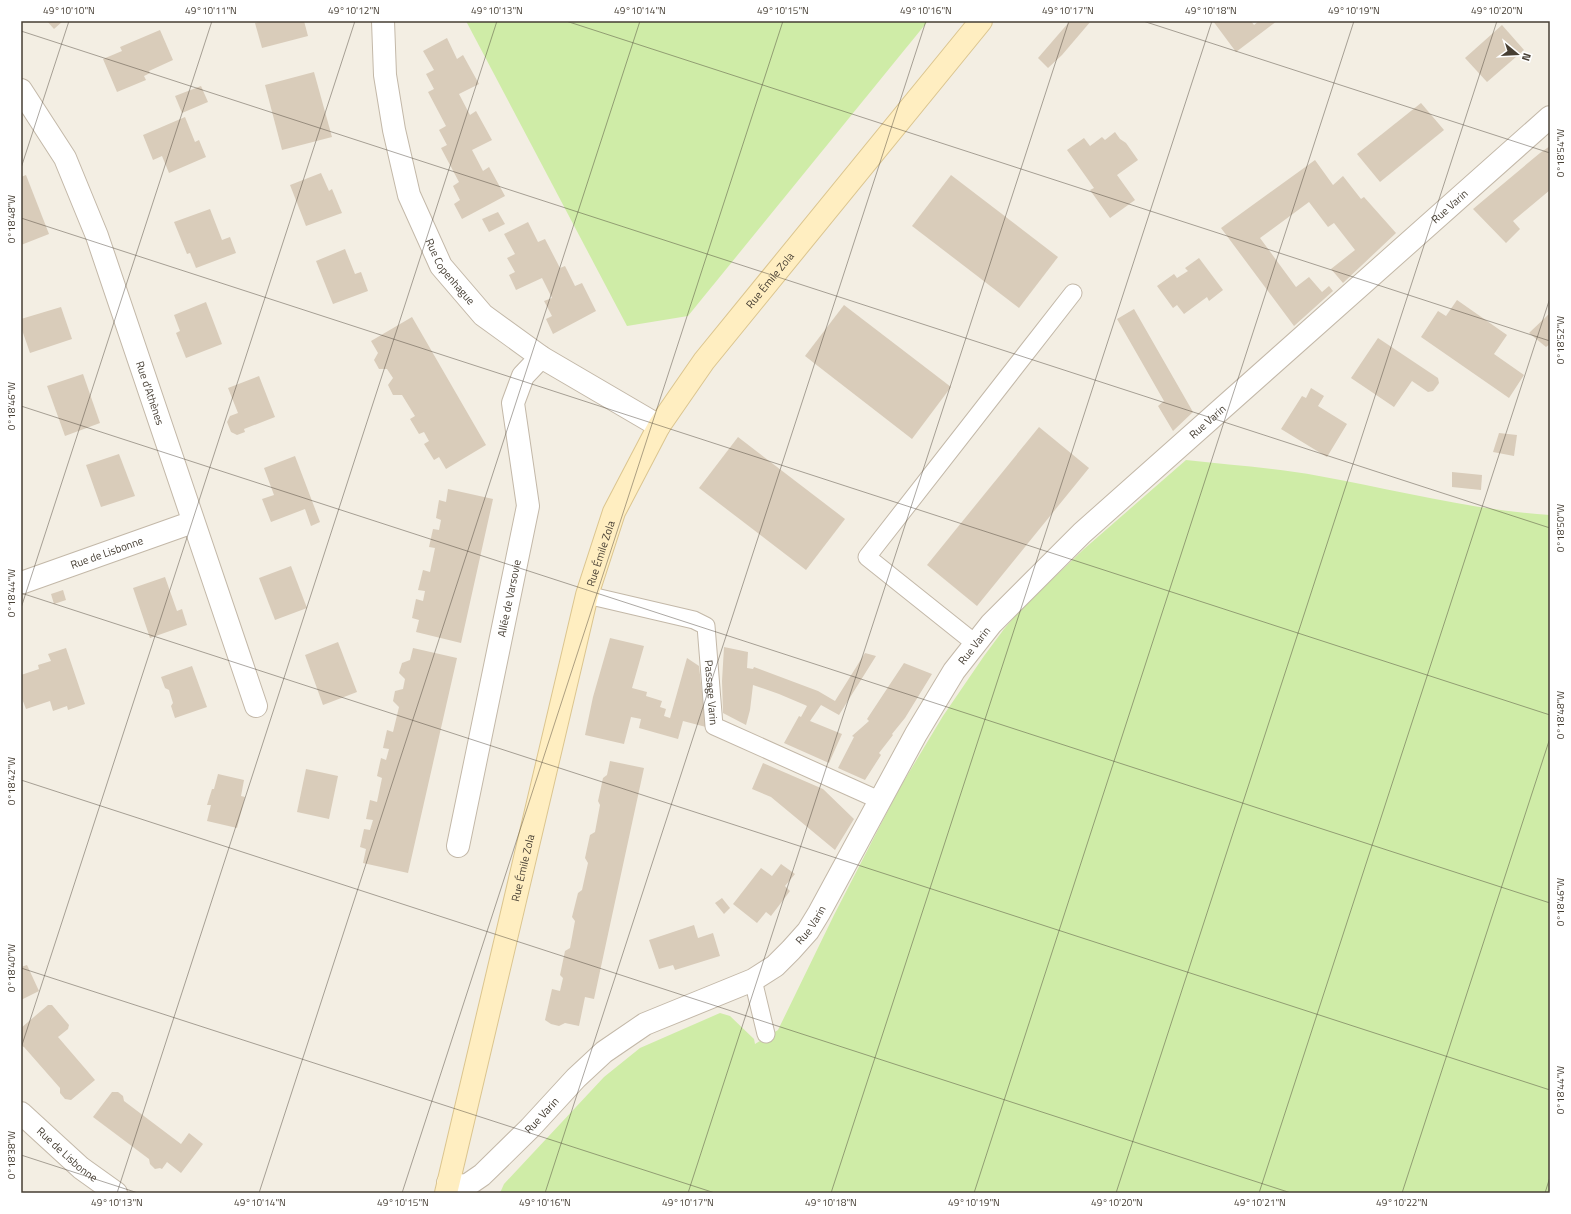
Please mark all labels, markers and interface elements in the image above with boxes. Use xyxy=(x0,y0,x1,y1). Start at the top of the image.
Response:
text: 49°10'10"N xyxy=(43,3,95,18)
text: 49°10'11"N xyxy=(185,3,237,18)
text: 49°10'12"N xyxy=(328,3,380,18)
text: 49°10'13"N xyxy=(471,3,523,18)
text: 49°10'14"N xyxy=(614,3,666,18)
text: 49°10'15"N xyxy=(757,3,809,18)
text: 49°10'16"N xyxy=(900,3,952,18)
text: 49°10'17"N xyxy=(1042,3,1094,18)
text: 49°10'18"N xyxy=(1185,3,1237,18)
text: 49°10'19"N xyxy=(1328,3,1380,18)
text: 49°10'20"N xyxy=(1471,3,1523,18)
north arrow xyxy=(1497,34,1537,74)
text: N xyxy=(1518,51,1535,63)
text: 0°18'54"W xyxy=(1553,129,1568,177)
street label: Rue Varin xyxy=(1428,186,1472,227)
text: 0°18'48"W xyxy=(4,195,19,243)
street label: Rue Copenhague xyxy=(422,236,479,308)
street label: Rue Émile Zola xyxy=(742,248,798,312)
text: 0°18'52"W xyxy=(1553,316,1568,364)
street label: Rue d'Athènes xyxy=(132,359,168,427)
text: 0°18'46"W xyxy=(4,382,19,430)
street label: Rue Varin xyxy=(1185,401,1229,442)
text: 0°18'50"W xyxy=(1553,504,1568,552)
street label: Rue Émile Zola xyxy=(582,518,619,589)
street label: Rue de Lisbonne xyxy=(68,532,146,573)
street label: Allée de Varsovie xyxy=(493,558,525,638)
text: 0°18'44"W xyxy=(4,569,19,617)
street label: Rue Varin xyxy=(954,623,994,668)
street label: Passage Varin xyxy=(701,659,722,726)
text: 0°18'48"W xyxy=(1553,691,1568,739)
text: 0°18'42"W xyxy=(4,757,19,805)
street label: Rue Émile Zola xyxy=(507,832,538,903)
text: 0°18'46"W xyxy=(1553,878,1568,926)
street label: Rue Varin xyxy=(792,902,830,948)
text: 0°18'40"W xyxy=(4,944,19,992)
text: 0°18'44"W xyxy=(1553,1066,1568,1114)
street label: Rue Varin xyxy=(521,1094,563,1137)
street label: Rue de Lisbonne xyxy=(33,1123,101,1186)
text: 0°18'38"W xyxy=(4,1131,19,1179)
text: 49°10'13"N xyxy=(91,1195,143,1210)
text: 49°10'14"N xyxy=(234,1195,286,1210)
text: 49°10'15"N xyxy=(377,1195,429,1210)
text: 49°10'16"N xyxy=(519,1195,571,1210)
text: 49°10'17"N xyxy=(662,1195,714,1210)
text: 49°10'18"N xyxy=(805,1195,857,1210)
text: 49°10'19"N xyxy=(948,1195,1000,1210)
text: 49°10'20"N xyxy=(1091,1195,1143,1210)
text: 49°10'21"N xyxy=(1234,1195,1286,1210)
text: 49°10'22"N xyxy=(1376,1195,1428,1210)

